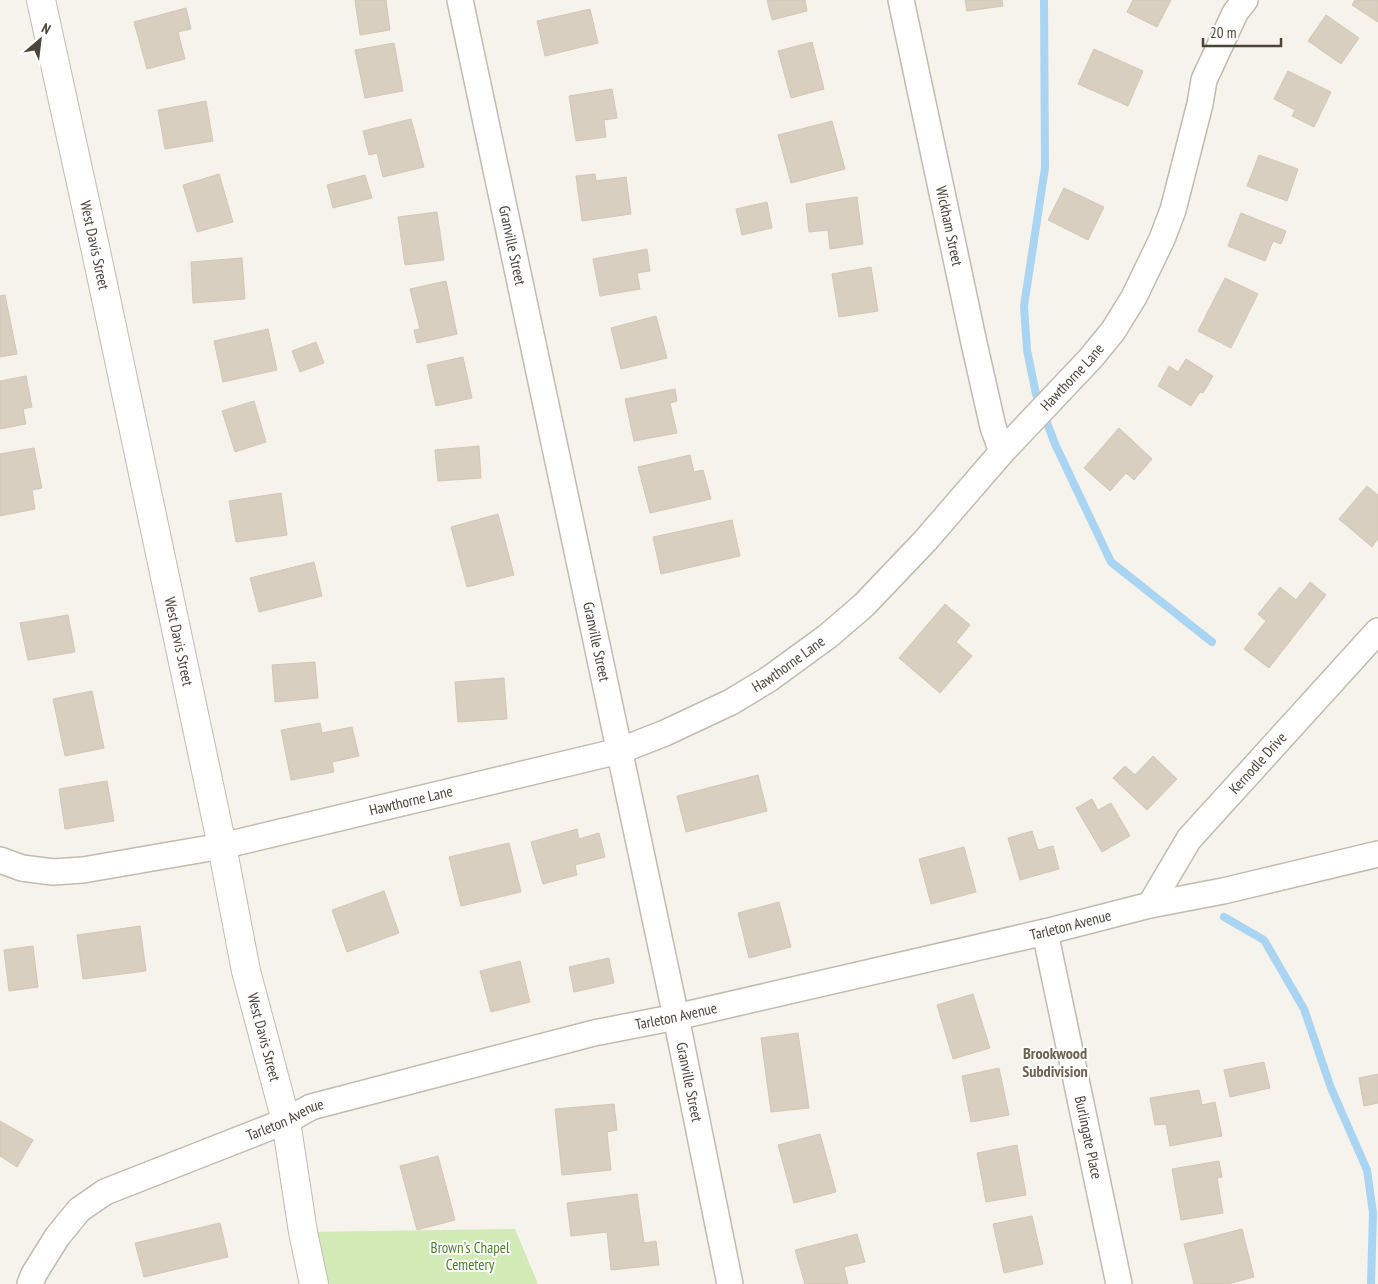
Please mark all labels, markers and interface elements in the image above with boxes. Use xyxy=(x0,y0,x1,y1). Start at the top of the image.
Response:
north arrow xyxy=(15,15,65,65)
scale bar xyxy=(1203,15,1280,47)
text: N xyxy=(39,19,54,38)
text: 20 m xyxy=(1210,23,1236,42)
street label: Wickham Street xyxy=(932,184,967,268)
street label: West Davis Street xyxy=(76,199,114,291)
street label: Granville Street xyxy=(495,204,530,287)
street label: Hawthorne Lane xyxy=(1036,339,1108,415)
street label: West Davis Street xyxy=(160,595,198,688)
street label: Granville Street xyxy=(579,600,614,683)
street label: Hawthorne Lane xyxy=(748,632,828,696)
street label: Kernodle Drive xyxy=(1225,728,1290,798)
street label: Hawthorne Lane xyxy=(367,781,454,819)
street label: Tarleton Avenue xyxy=(1028,905,1113,944)
street label: West Davis Street xyxy=(243,991,285,1083)
street label: Tarleton Avenue xyxy=(633,998,719,1034)
street label: Granville Street xyxy=(672,1040,707,1123)
district label: Brookwood Subdivision xyxy=(1022,1043,1088,1081)
street label: Tarleton Avenue xyxy=(243,1094,326,1145)
street label: Burlingate Place xyxy=(1071,1094,1107,1181)
park label: Brown's Chapel Cemetery xyxy=(431,1238,510,1274)

